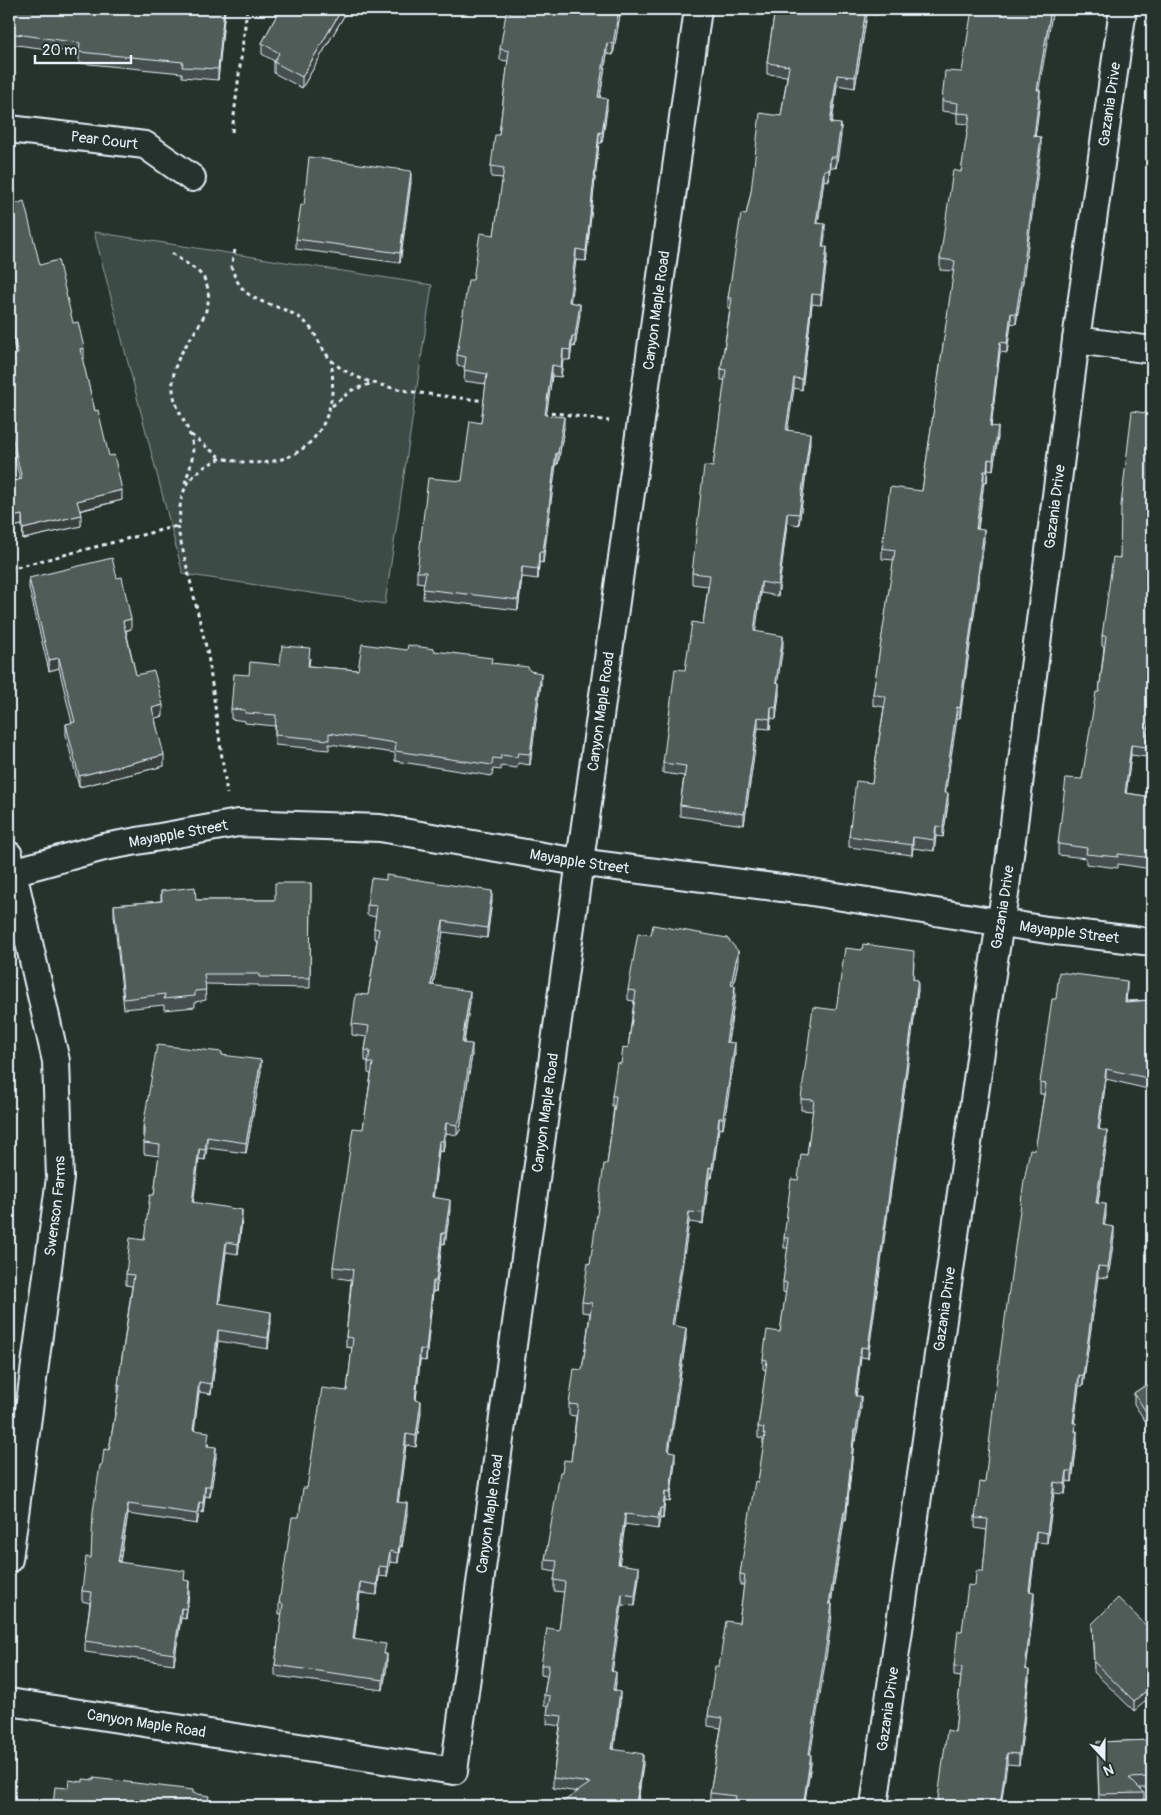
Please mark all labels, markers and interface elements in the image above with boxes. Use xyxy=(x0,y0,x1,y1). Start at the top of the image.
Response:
scale bar xyxy=(35,32,131,64)
text: 20 m xyxy=(42,41,77,60)
street label: Gazania Drive xyxy=(1095,60,1125,148)
street label: Pear Court xyxy=(70,127,140,154)
street label: Canyon Maple Road xyxy=(639,249,674,371)
street label: Gazania Drive xyxy=(1040,463,1070,550)
street label: Canyon Maple Road xyxy=(584,651,619,772)
street label: Mayapple Street xyxy=(127,816,230,852)
street label: Mayapple Street xyxy=(528,845,631,879)
street label: Gazania Drive xyxy=(987,863,1019,951)
street label: Mayapple Street xyxy=(1018,917,1121,948)
street label: Canyon Maple Road xyxy=(528,1052,563,1174)
street label: Swenson Farms xyxy=(41,1155,70,1257)
street label: Gazania Drive xyxy=(930,1265,960,1352)
street label: Canyon Maple Road xyxy=(472,1453,508,1575)
street label: Gazania Drive xyxy=(873,1665,904,1752)
street label: Canyon Maple Road xyxy=(85,1705,207,1742)
north arrow xyxy=(1078,1732,1128,1782)
text: N xyxy=(1101,1760,1116,1779)

